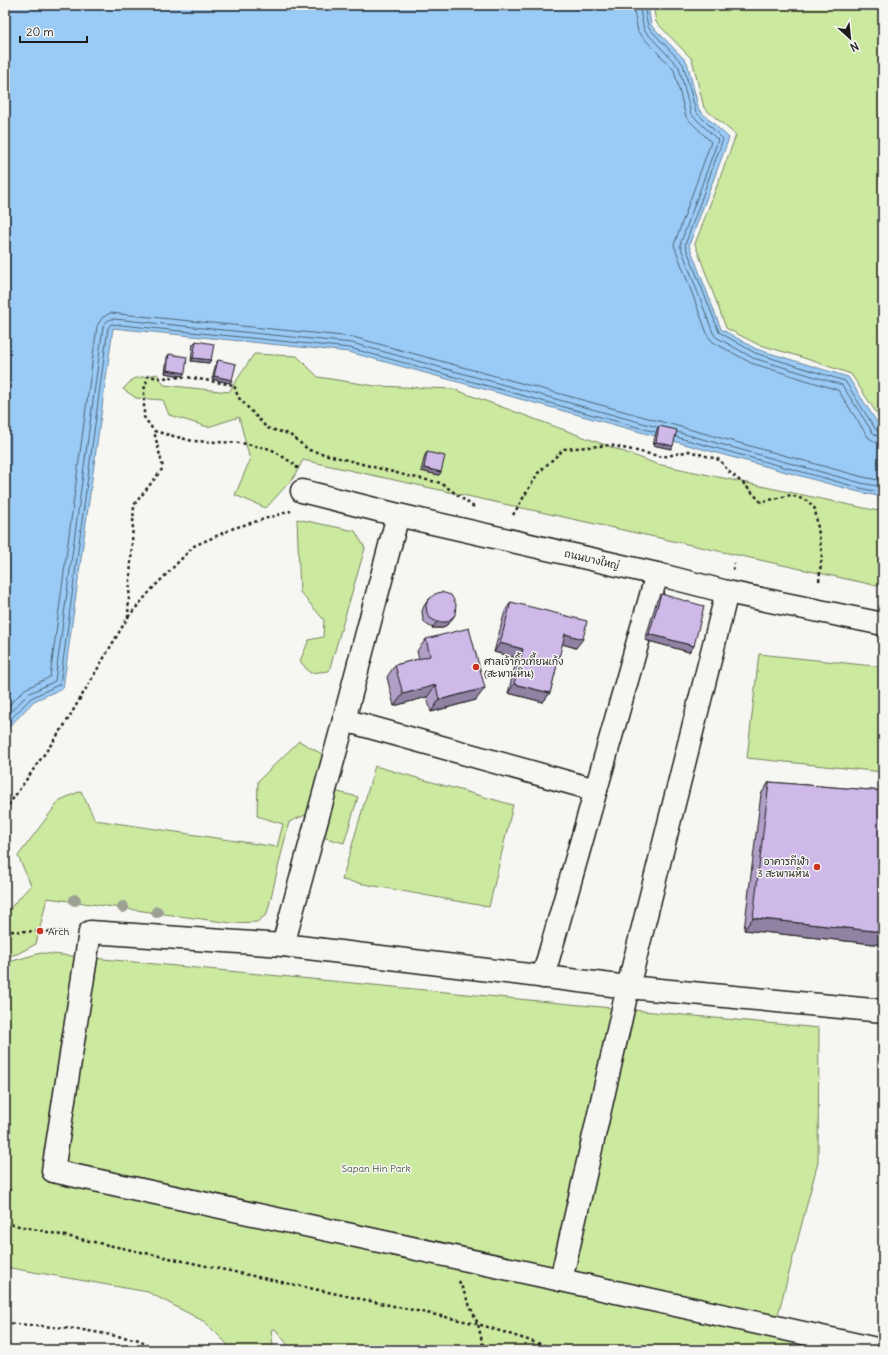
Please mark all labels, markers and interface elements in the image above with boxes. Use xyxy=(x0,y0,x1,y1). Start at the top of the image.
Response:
scale bar xyxy=(20,18,87,44)
north arrow xyxy=(830,18,870,58)
text: 20 m xyxy=(26,24,54,39)
text: N xyxy=(848,39,861,55)
street label: ถนนบางใหญ่ xyxy=(563,547,621,572)
place label: ศาลเจ้ากิ้วเที้ยนเก้ง (สะพานหิน) xyxy=(484,652,564,680)
marker: ศาลเจ้ากิ้วเที้ยนเก้ง (สะพานหิน) xyxy=(471,662,481,672)
place label: อาคารกีฬา 3 สะพานหิน xyxy=(757,855,809,880)
marker: อาคารกีฬา 3 สะพานหิน xyxy=(812,862,822,872)
place label: Arch xyxy=(48,925,70,938)
marker: Arch xyxy=(35,926,45,936)
park label: Sapan Hin Park xyxy=(341,1162,411,1175)

